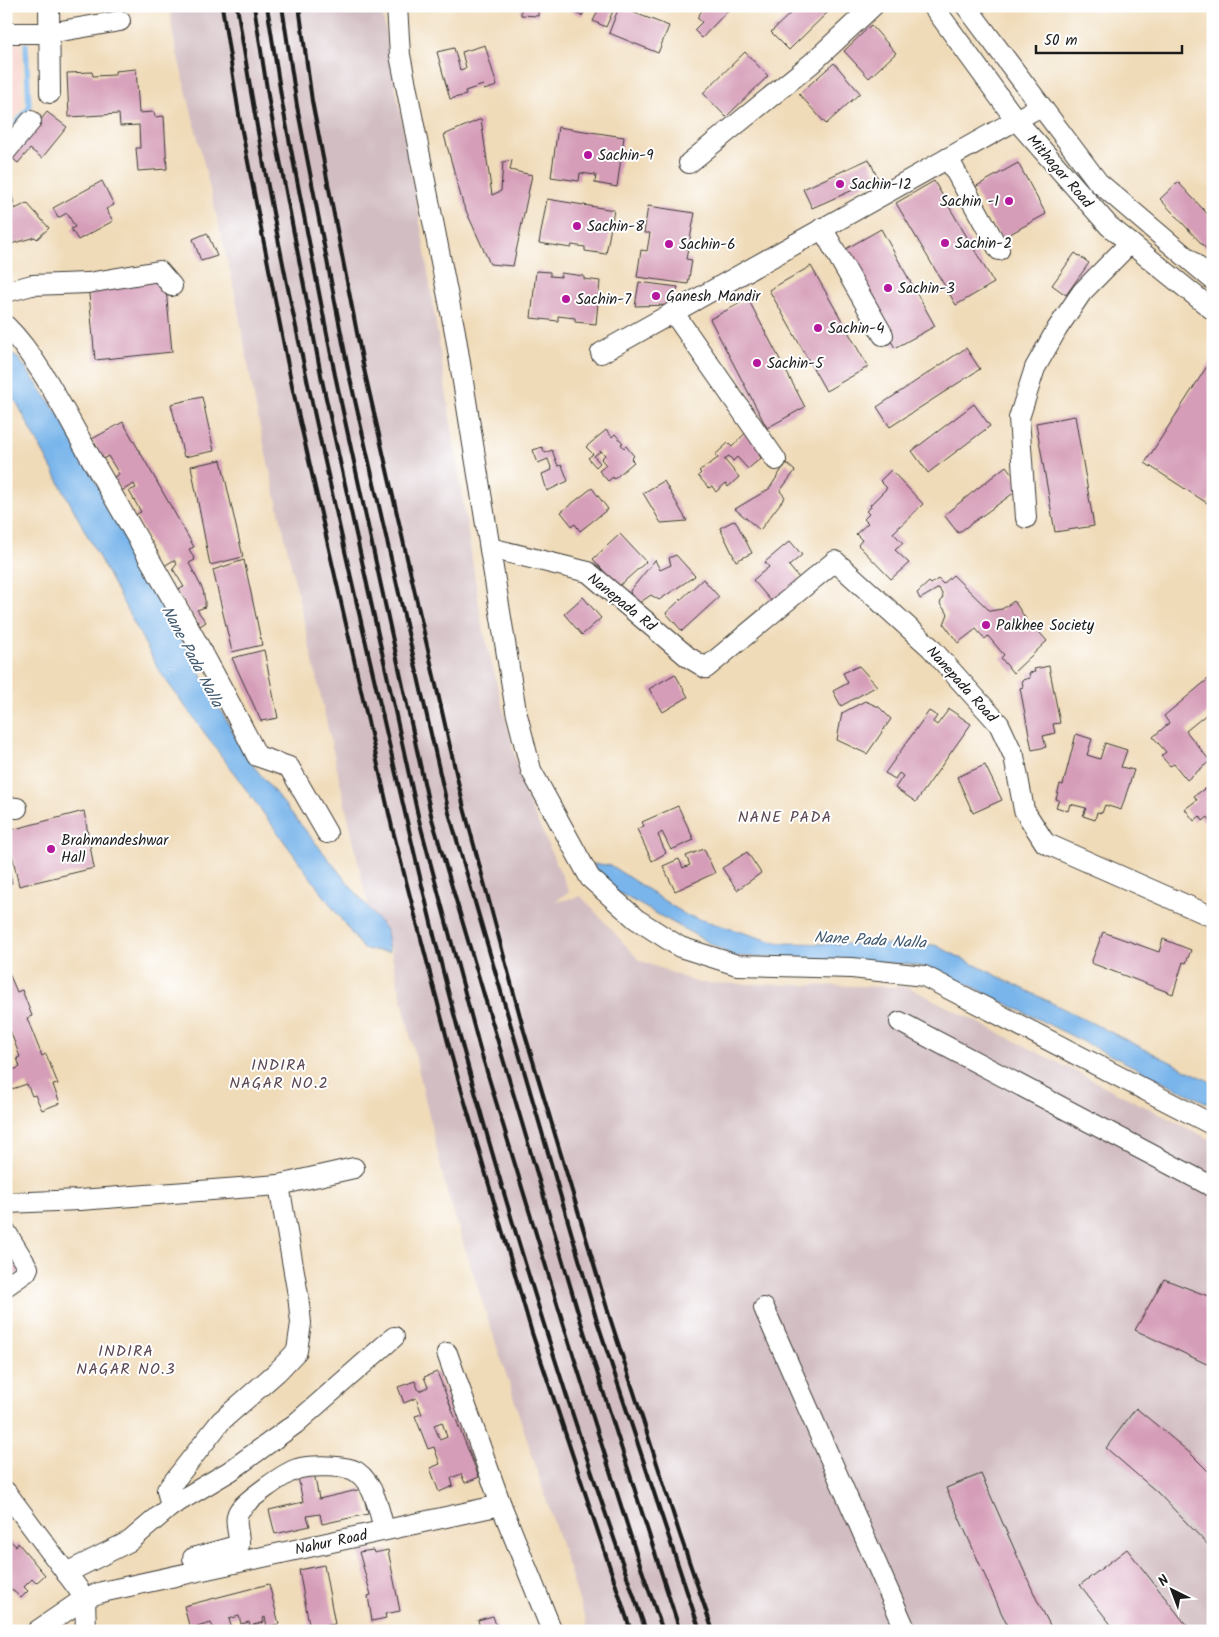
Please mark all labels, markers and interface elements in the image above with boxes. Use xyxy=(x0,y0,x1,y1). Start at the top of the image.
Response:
scale bar xyxy=(1036,22,1183,54)
text: 50 m xyxy=(1044,29,1078,53)
street label: Mithagar Road xyxy=(1020,129,1099,214)
place label: Sachin-9 xyxy=(598,144,654,168)
marker: Sachin-9 xyxy=(582,149,594,161)
place label: Sachin-12 xyxy=(850,173,912,197)
marker: Sachin-12 xyxy=(834,178,846,190)
place label: Sachin -1 xyxy=(940,190,999,214)
marker: Sachin -1 xyxy=(1003,195,1015,207)
place label: Sachin-8 xyxy=(587,215,645,239)
marker: Sachin-8 xyxy=(571,220,583,232)
place label: Sachin-2 xyxy=(955,232,1012,256)
place label: Sachin-6 xyxy=(679,233,736,257)
marker: Sachin-2 xyxy=(939,237,951,249)
marker: Sachin-6 xyxy=(663,238,675,250)
place label: Sachin-3 xyxy=(898,277,955,301)
marker: Sachin-3 xyxy=(882,282,894,294)
place label: Ganesh Mandir xyxy=(666,285,761,309)
place label: Sachin-7 xyxy=(576,288,632,312)
marker: Ganesh Mandir xyxy=(650,290,662,302)
marker: Sachin-7 xyxy=(560,293,572,305)
place label: Sachin-4 xyxy=(828,317,884,341)
marker: Sachin-4 xyxy=(812,322,824,334)
place label: Sachin-5 xyxy=(767,352,824,376)
marker: Sachin-5 xyxy=(751,357,763,369)
street label: Nanepada Rd xyxy=(582,567,662,639)
water label: Nane Pada Nalla xyxy=(154,601,230,713)
place label: Palkhee Society xyxy=(996,614,1095,638)
marker: Palkhee Society xyxy=(980,619,992,631)
street label: Nanepada Road xyxy=(920,641,1003,729)
district label: NANE PADA xyxy=(738,805,832,830)
place label: Brahmandeshwar Hall xyxy=(61,829,169,870)
marker: Brahmandeshwar Hall xyxy=(45,843,57,855)
water label: Nane Pada Nalla xyxy=(813,925,928,956)
district label: INDIRA NAGAR NO.2 xyxy=(229,1053,329,1096)
district label: INDIRA NAGAR NO.3 xyxy=(76,1339,176,1382)
street label: Nahur Road xyxy=(293,1523,370,1562)
north arrow xyxy=(1146,1564,1196,1614)
text: N xyxy=(1153,1570,1175,1592)

